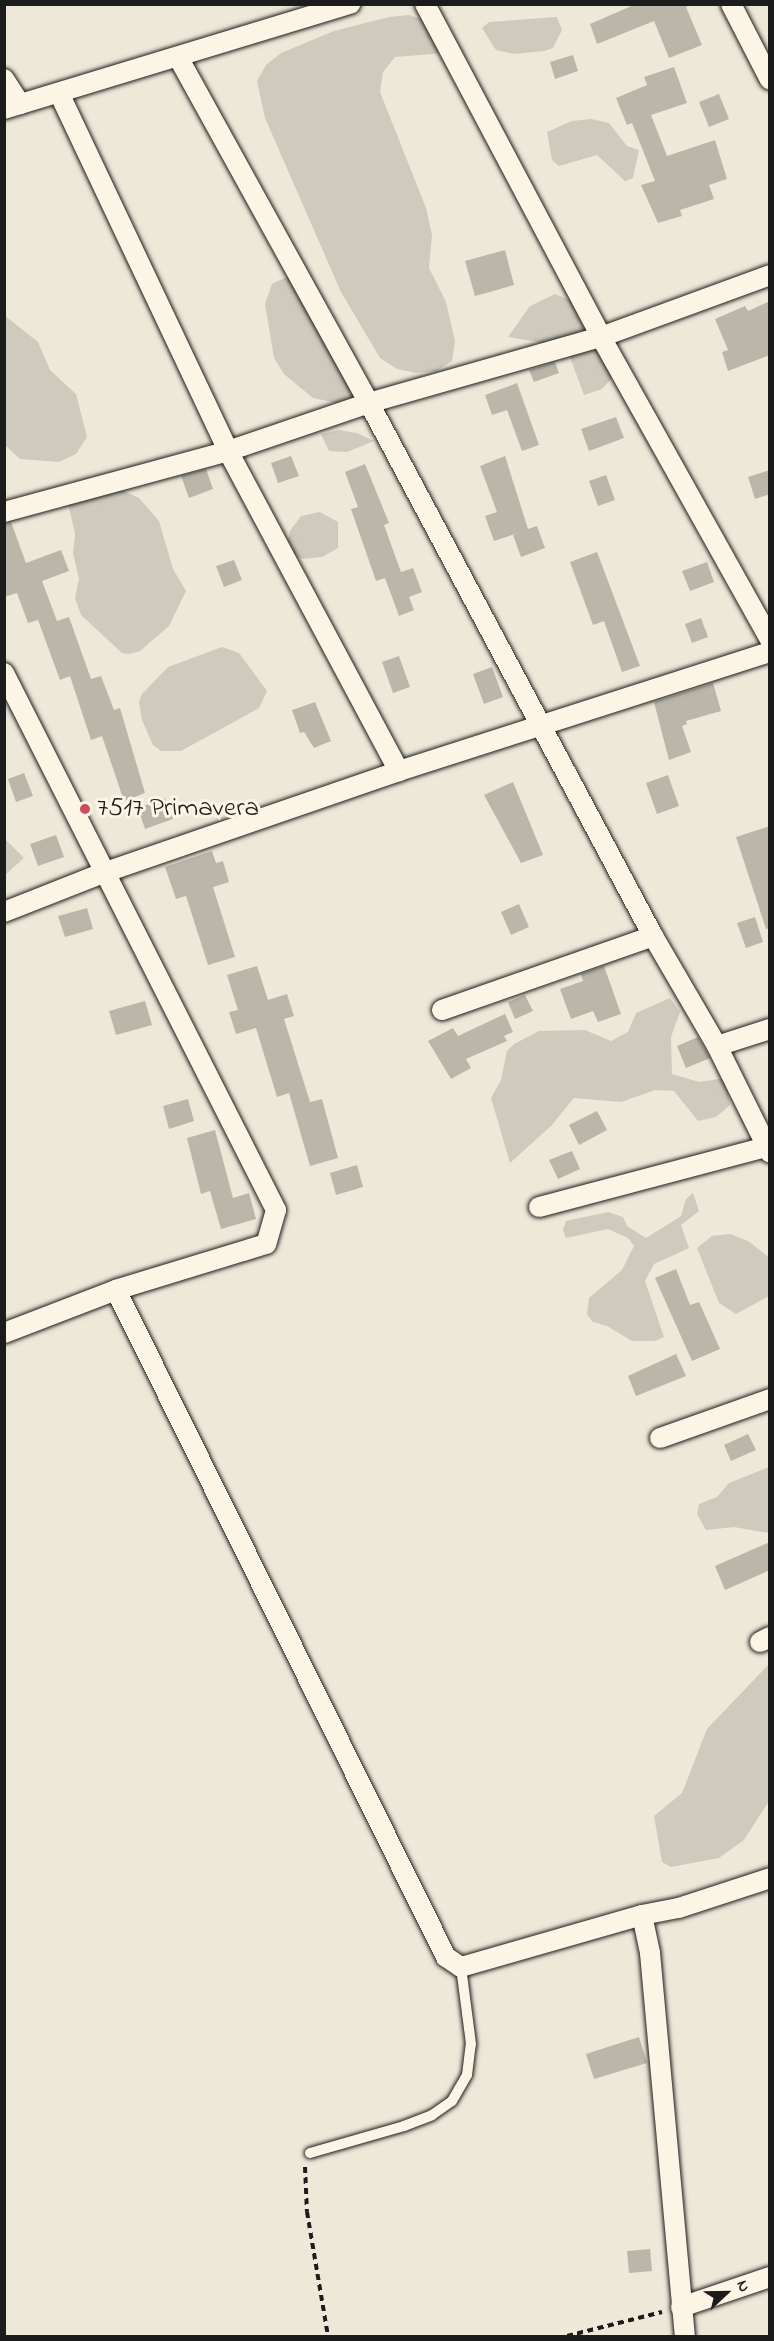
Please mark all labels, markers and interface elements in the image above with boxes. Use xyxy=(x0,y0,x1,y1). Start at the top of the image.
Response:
place label: 7517 Primavera xyxy=(97,793,259,825)
marker: 7517 Primavera xyxy=(78,802,92,816)
north arrow xyxy=(696,2263,756,2323)
text: N xyxy=(730,2277,756,2296)

